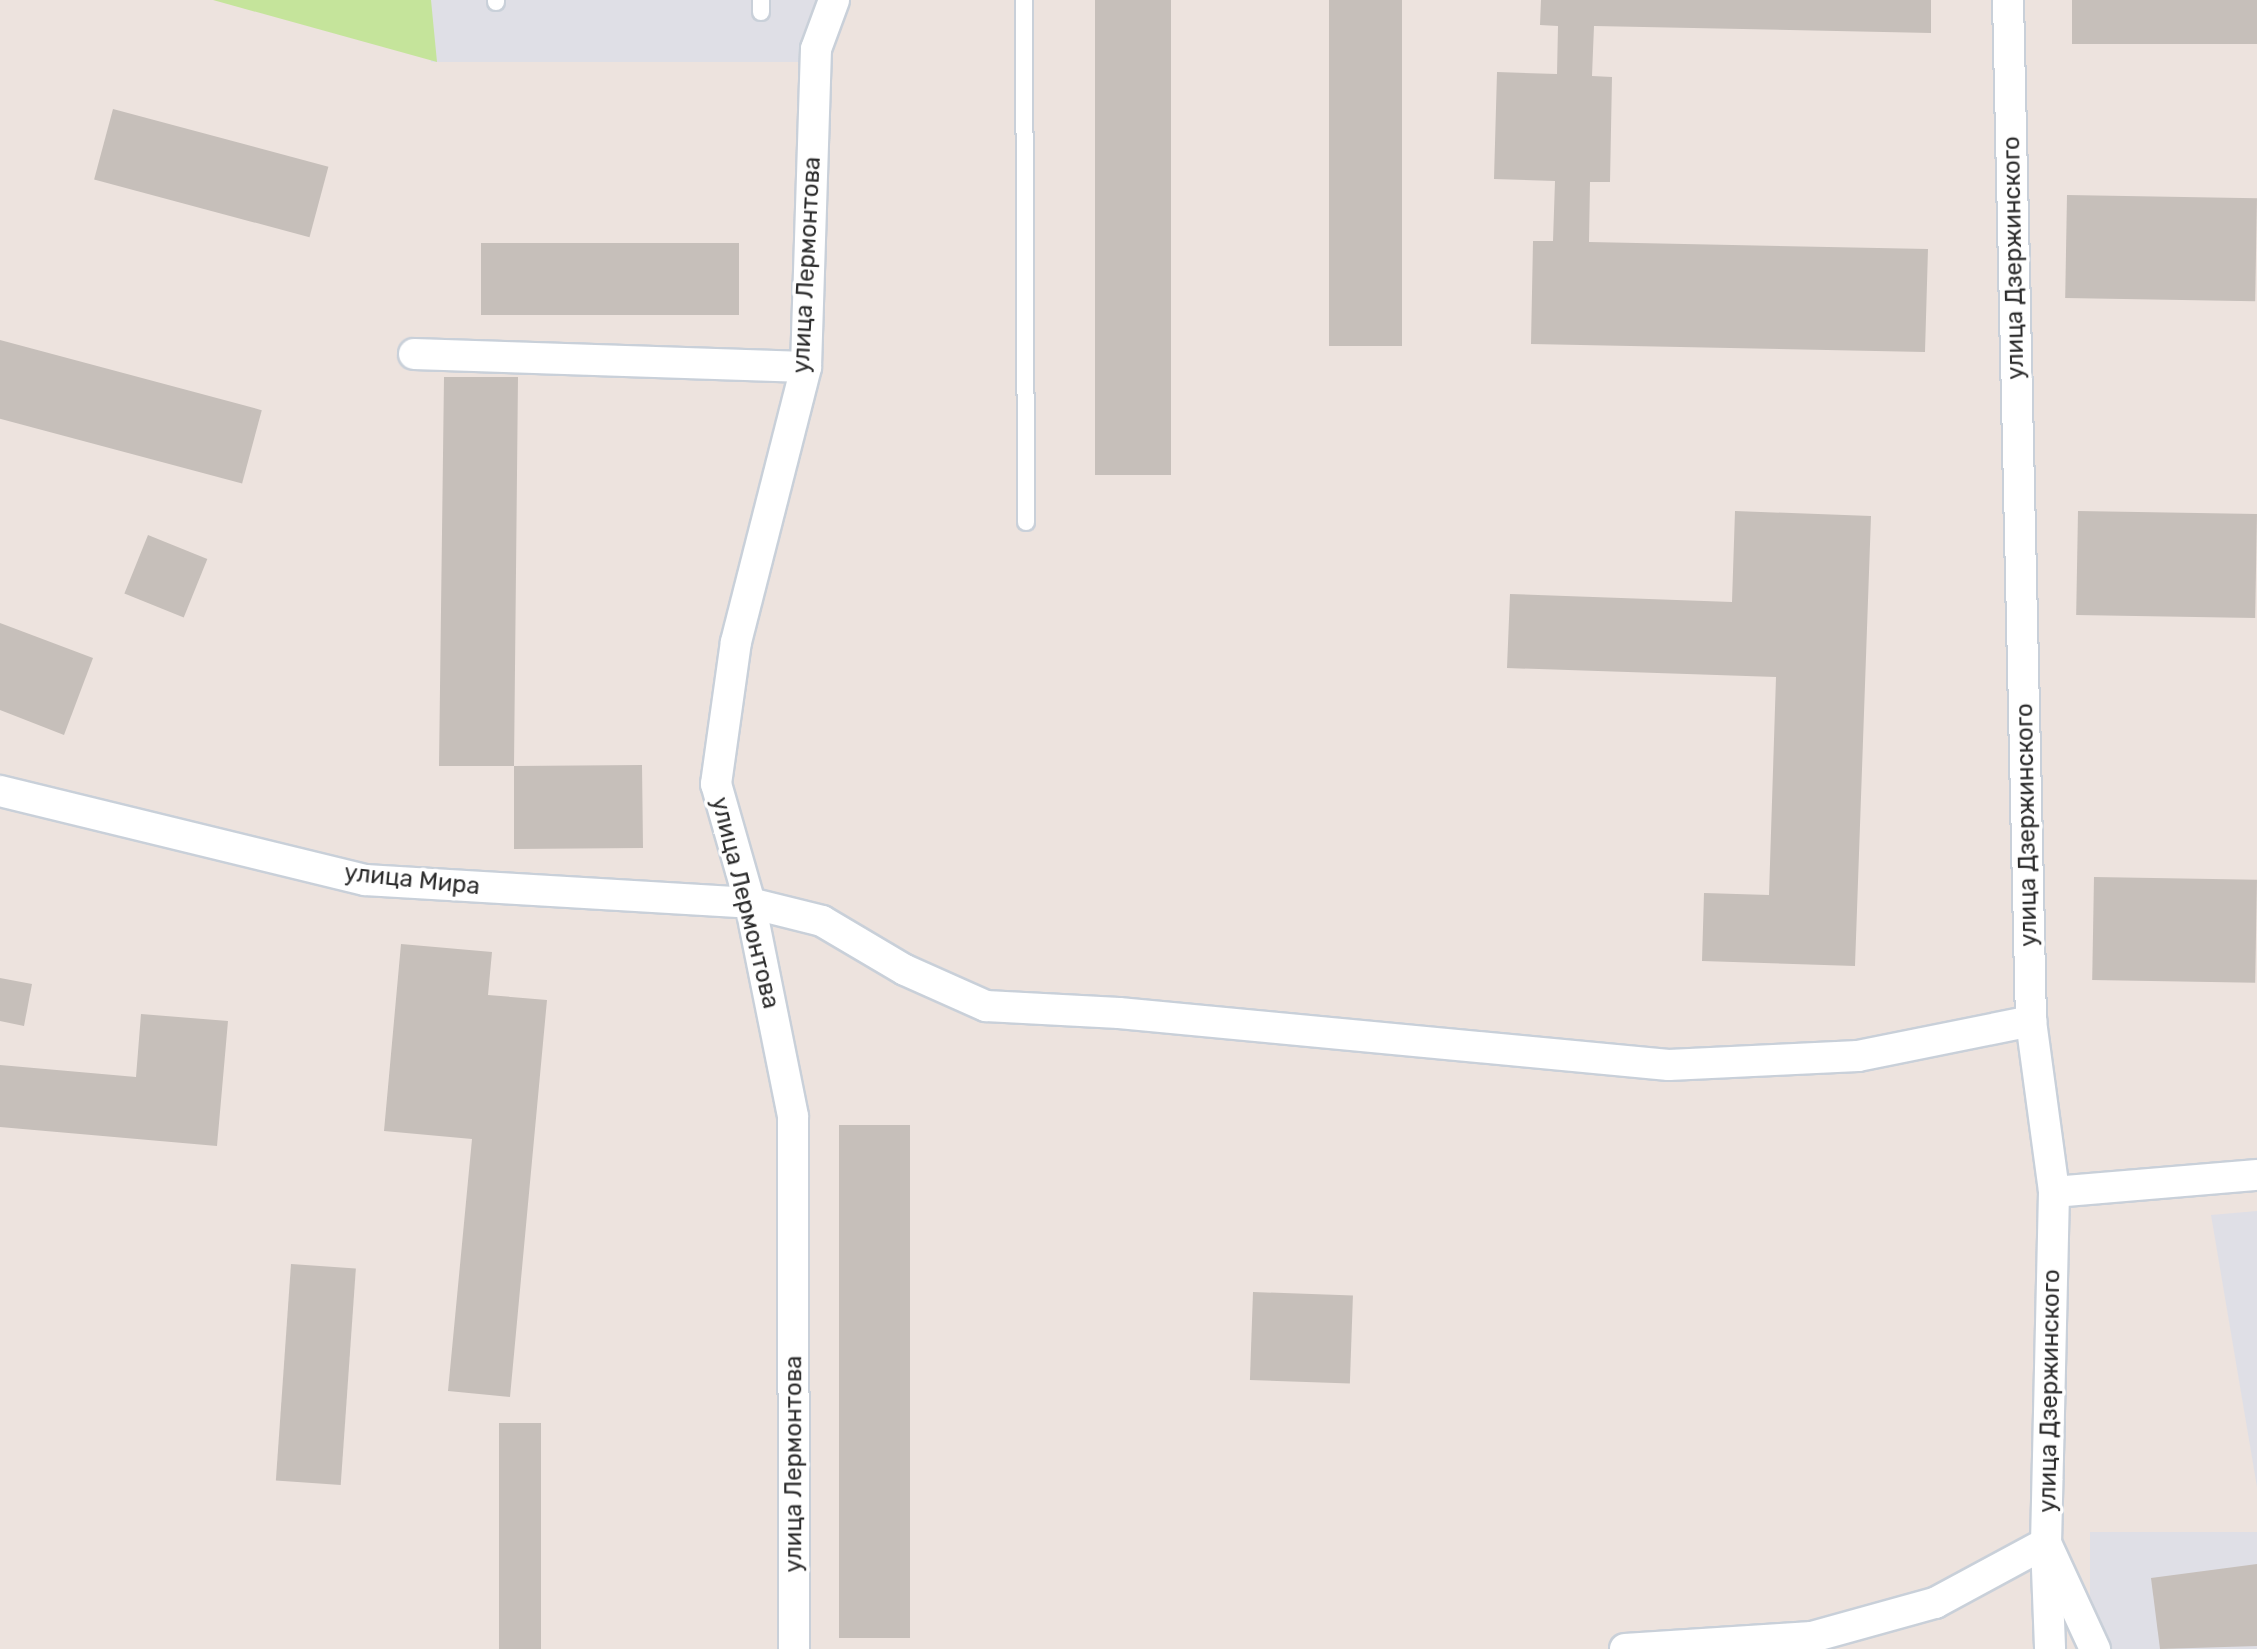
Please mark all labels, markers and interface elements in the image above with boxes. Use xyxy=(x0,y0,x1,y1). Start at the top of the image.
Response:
street label: улица Дзержинского xyxy=(1997,136,2031,380)
street label: улица Лермонтова xyxy=(787,156,827,374)
street label: улица Дзержинского xyxy=(2010,703,2044,947)
street label: улица Лермонтова xyxy=(705,794,785,1012)
street label: улица Мира xyxy=(343,859,481,901)
street label: улица Дзержинского xyxy=(2033,1269,2067,1513)
street label: улица Лермонтова xyxy=(780,1355,808,1573)

